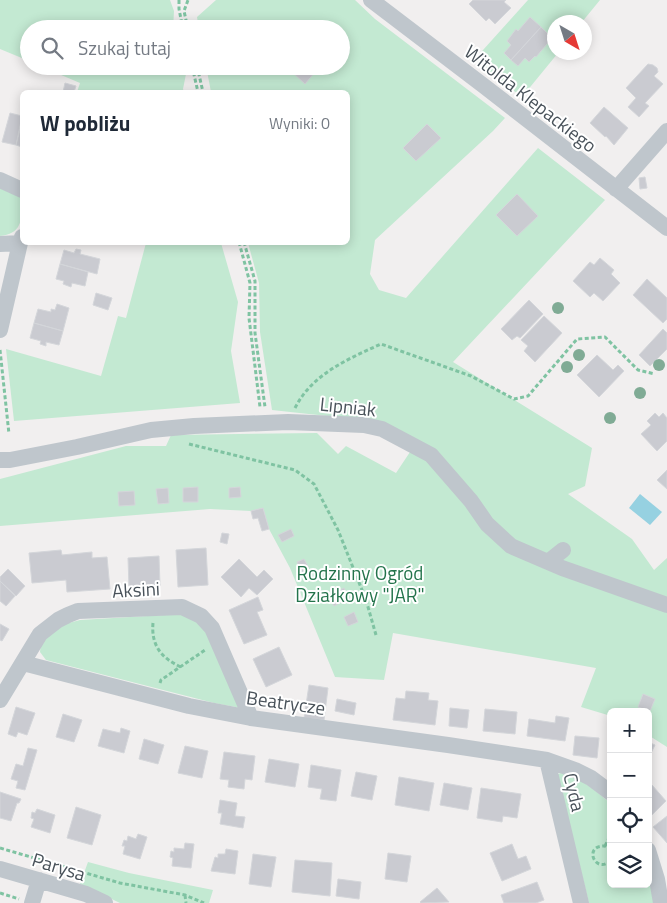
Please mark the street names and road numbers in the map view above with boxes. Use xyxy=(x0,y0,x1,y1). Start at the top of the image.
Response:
street label: Witolda Klepackiego xyxy=(459,37,603,159)
street label: Lipniak xyxy=(319,389,377,423)
street label: Aksini xyxy=(111,573,161,605)
street label: Beatrycze xyxy=(245,682,327,722)
street label: Cyda xyxy=(557,770,594,815)
street label: Parysa xyxy=(29,844,90,888)

